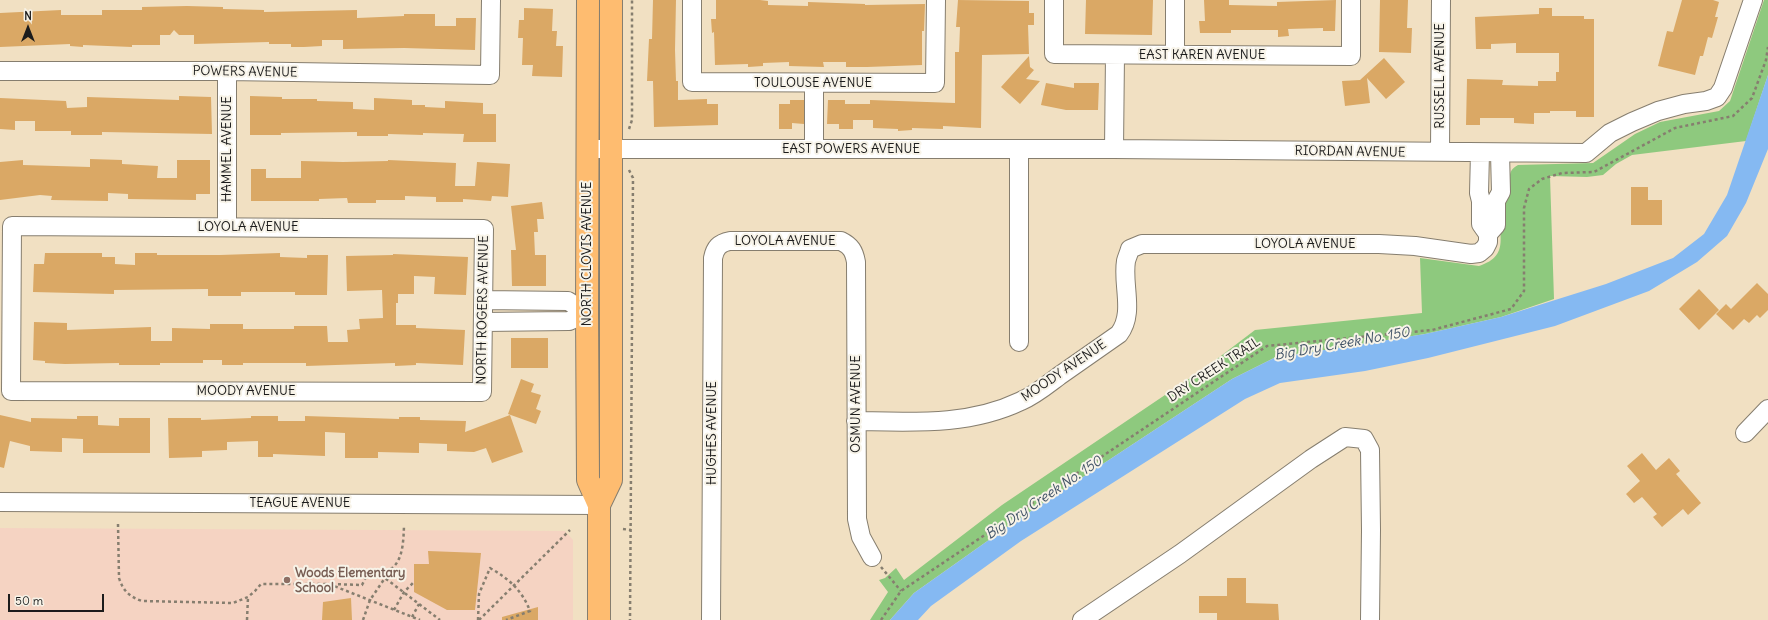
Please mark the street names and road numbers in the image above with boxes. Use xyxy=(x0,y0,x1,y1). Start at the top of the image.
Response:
street label: RUSSELL AVENUE xyxy=(1432,23,1448,129)
street label: EAST KAREN AVENUE xyxy=(1139,47,1265,63)
street label: POWERS AVENUE xyxy=(192,63,298,81)
street label: TOULOUSE AVENUE xyxy=(754,75,872,91)
street label: HAMMEL AVENUE xyxy=(219,96,235,202)
street label: EAST POWERS AVENUE xyxy=(782,141,920,157)
street label: RIORDAN AVENUE xyxy=(1294,143,1406,161)
street label: NORTH CLOVIS AVENUE xyxy=(579,182,595,326)
street label: LOYOLA AVENUE xyxy=(197,219,299,235)
street label: LOYOLA AVENUE xyxy=(734,233,836,249)
street label: NORTH ROGERS AVENUE xyxy=(474,235,492,385)
street label: LOYOLA AVENUE xyxy=(1254,236,1356,252)
street label: DRY CREEK TRAIL xyxy=(1165,334,1263,406)
street label: MOODY AVENUE xyxy=(1019,337,1109,405)
street label: OSMUN AVENUE xyxy=(848,355,864,453)
street label: HUGHES AVENUE xyxy=(704,381,720,485)
street label: MOODY AVENUE xyxy=(196,383,296,399)
street label: TEAGUE AVENUE xyxy=(249,495,351,511)

